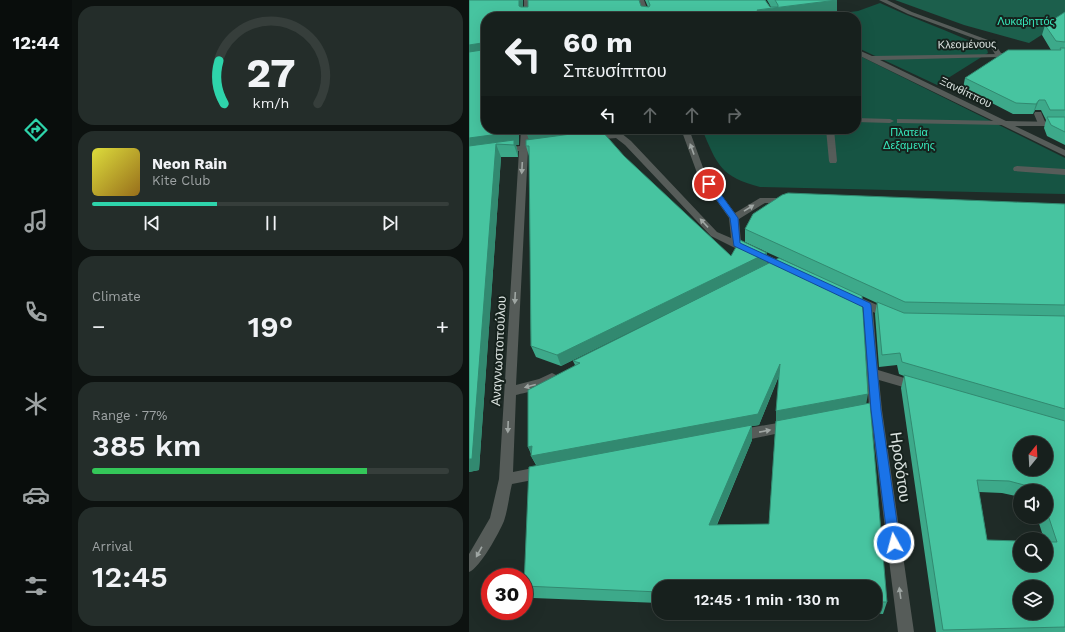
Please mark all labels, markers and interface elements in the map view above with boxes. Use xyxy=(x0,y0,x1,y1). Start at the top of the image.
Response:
park label: Λυκαβηττός xyxy=(997,15,1055,28)
text: 60 m xyxy=(563,26,633,59)
icon: left xyxy=(497,28,549,80)
text: 12:44 xyxy=(12,32,60,53)
street label: Κλεομένους xyxy=(938,37,996,52)
text: 27 xyxy=(246,47,295,96)
text: Σπευσίππου xyxy=(563,60,667,81)
street label: Ξανθίππου xyxy=(938,74,994,111)
text: km/h xyxy=(252,94,289,110)
icon: left xyxy=(597,104,619,126)
icon: ahead xyxy=(639,104,661,126)
icon: ahead xyxy=(681,104,703,126)
icon: right xyxy=(723,104,745,126)
icon: directions xyxy=(22,116,50,144)
park label: Πλατεία Δεξαμενής xyxy=(883,126,935,152)
one-way arrow xyxy=(689,143,695,155)
text: Neon Rain xyxy=(152,155,227,173)
one-way arrow xyxy=(519,162,526,174)
pin xyxy=(692,167,726,201)
text: Kite Club xyxy=(152,173,210,188)
icon: arrive xyxy=(698,173,720,195)
one-way arrow xyxy=(743,205,755,212)
icon: music xyxy=(22,207,50,235)
icon: previous xyxy=(141,212,163,234)
icon: pause xyxy=(260,212,282,234)
icon: next xyxy=(379,212,401,234)
one-way arrow xyxy=(700,218,709,228)
text: Climate xyxy=(92,289,141,304)
one-way arrow xyxy=(512,292,518,305)
street label: Αναγνωστοπούλου xyxy=(488,296,509,407)
icon: phone xyxy=(22,298,50,326)
text: 19° xyxy=(248,309,293,344)
text: − xyxy=(92,314,105,339)
text: + xyxy=(436,314,449,339)
one-way arrow xyxy=(523,384,536,390)
icon: climate xyxy=(22,390,50,418)
text: Range · 77% xyxy=(92,408,167,423)
one-way arrow xyxy=(505,421,512,433)
one-way arrow xyxy=(759,427,771,433)
text: 385 km xyxy=(92,428,201,463)
street label: Ηροδότου xyxy=(886,431,915,503)
north arrow xyxy=(1013,436,1053,476)
map controls xyxy=(1013,436,1053,620)
icon: car xyxy=(22,481,50,509)
button: sound xyxy=(1013,484,1053,524)
position arrow xyxy=(873,522,915,564)
button: search xyxy=(1013,532,1053,572)
text: Arrival xyxy=(92,539,133,554)
one-way arrow xyxy=(476,546,482,558)
text: 12:45 xyxy=(92,559,168,594)
speed limit sign: 30 xyxy=(481,568,533,620)
icon: filters xyxy=(22,572,50,600)
button: layers xyxy=(1013,580,1053,620)
one-way arrow xyxy=(897,587,903,599)
text: 12:45 · 1 min · 130 m xyxy=(694,591,840,609)

